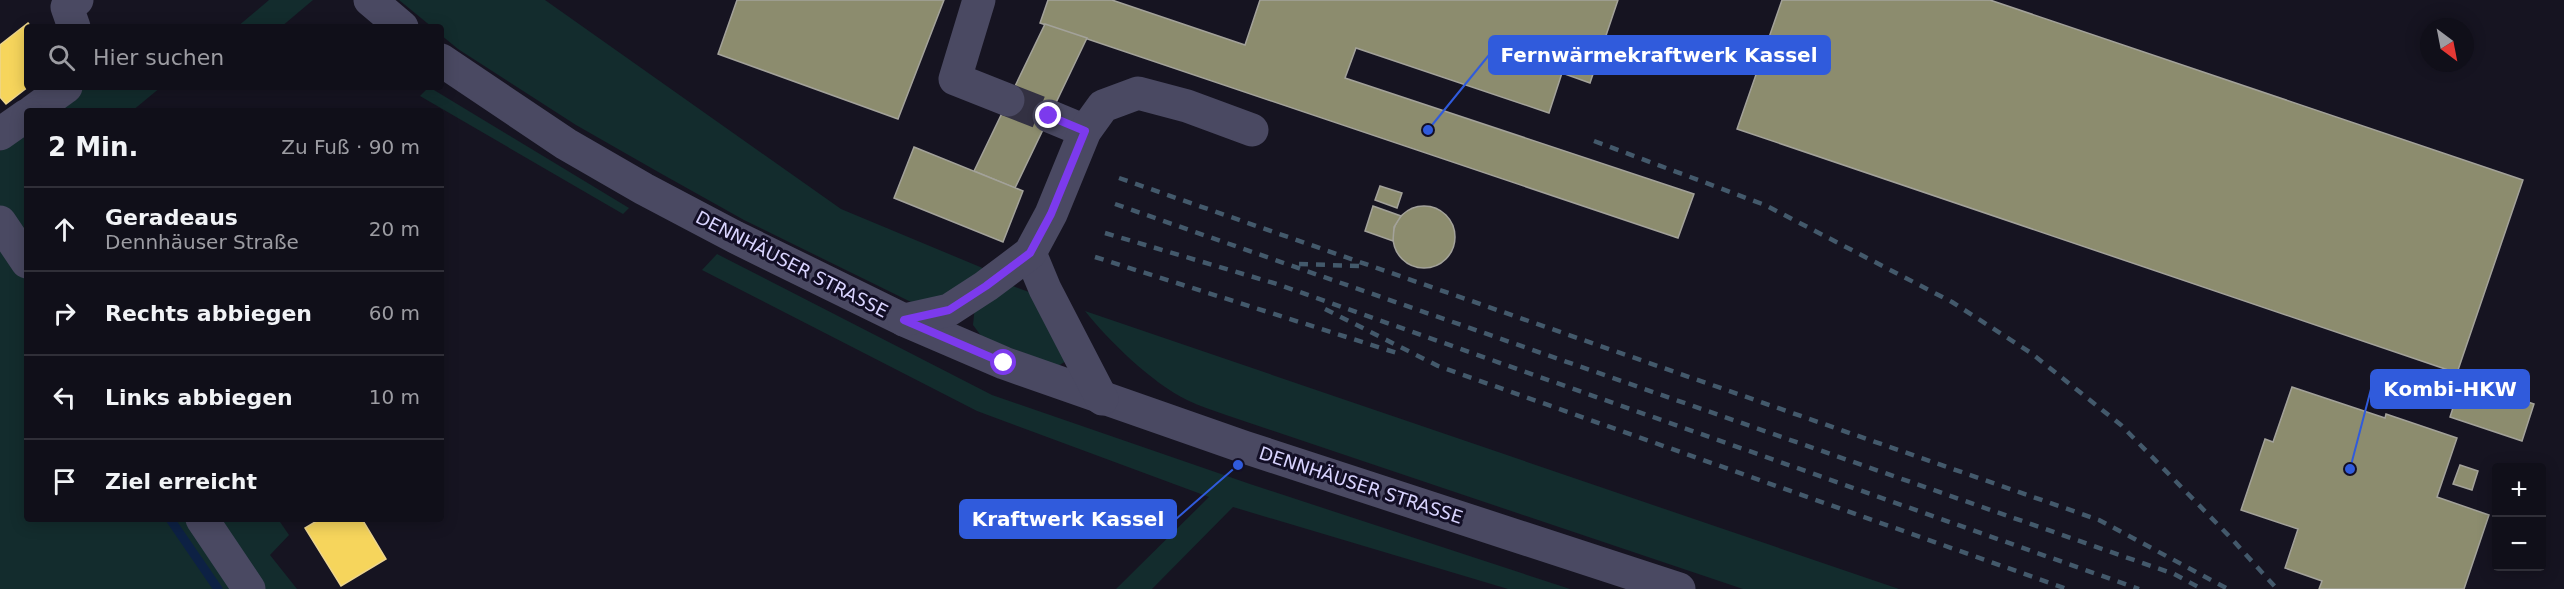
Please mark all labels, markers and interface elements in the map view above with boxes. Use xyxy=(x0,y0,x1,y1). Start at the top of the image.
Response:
north arrow xyxy=(2420,18,2474,72)
search box xyxy=(24,24,444,90)
callout: Fernwärmekraftwerk Kassel xyxy=(1489,36,1830,74)
icon: search xyxy=(45,41,78,74)
text: Fernwärmekraftwerk Kassel xyxy=(1500,43,1818,67)
text: Hier suchen xyxy=(93,45,224,70)
route end xyxy=(1035,102,1061,128)
text: 2 Min. xyxy=(48,132,138,162)
text: Zu Fuß · 90 m xyxy=(281,135,420,159)
text: Geradeaus xyxy=(105,205,238,230)
street label: DENNHÄUSER STRASSE xyxy=(692,206,892,322)
icon: ahead xyxy=(48,213,81,246)
text: 20 m xyxy=(369,217,420,241)
text: Dennhäuser Straße xyxy=(105,230,299,254)
icon: right xyxy=(48,297,81,330)
text: Rechts abbiegen xyxy=(105,301,312,326)
text: 60 m xyxy=(369,301,420,325)
route start xyxy=(990,349,1016,375)
callout: Kombi-HKW xyxy=(2371,370,2529,408)
text: Kombi-HKW xyxy=(2383,377,2517,401)
icon: left xyxy=(48,381,81,414)
text: Links abbiegen xyxy=(105,385,293,410)
text: 10 m xyxy=(369,385,420,409)
street label: DENNHÄUSER STRASSE xyxy=(1256,442,1466,528)
map controls xyxy=(2492,463,2546,571)
button: + xyxy=(2492,463,2546,517)
icon: arrive xyxy=(48,465,81,498)
text: Ziel erreicht xyxy=(105,469,257,494)
callout: Kraftwerk Kassel xyxy=(960,500,1176,538)
text: Kraftwerk Kassel xyxy=(972,507,1164,531)
button: − xyxy=(2492,517,2546,571)

